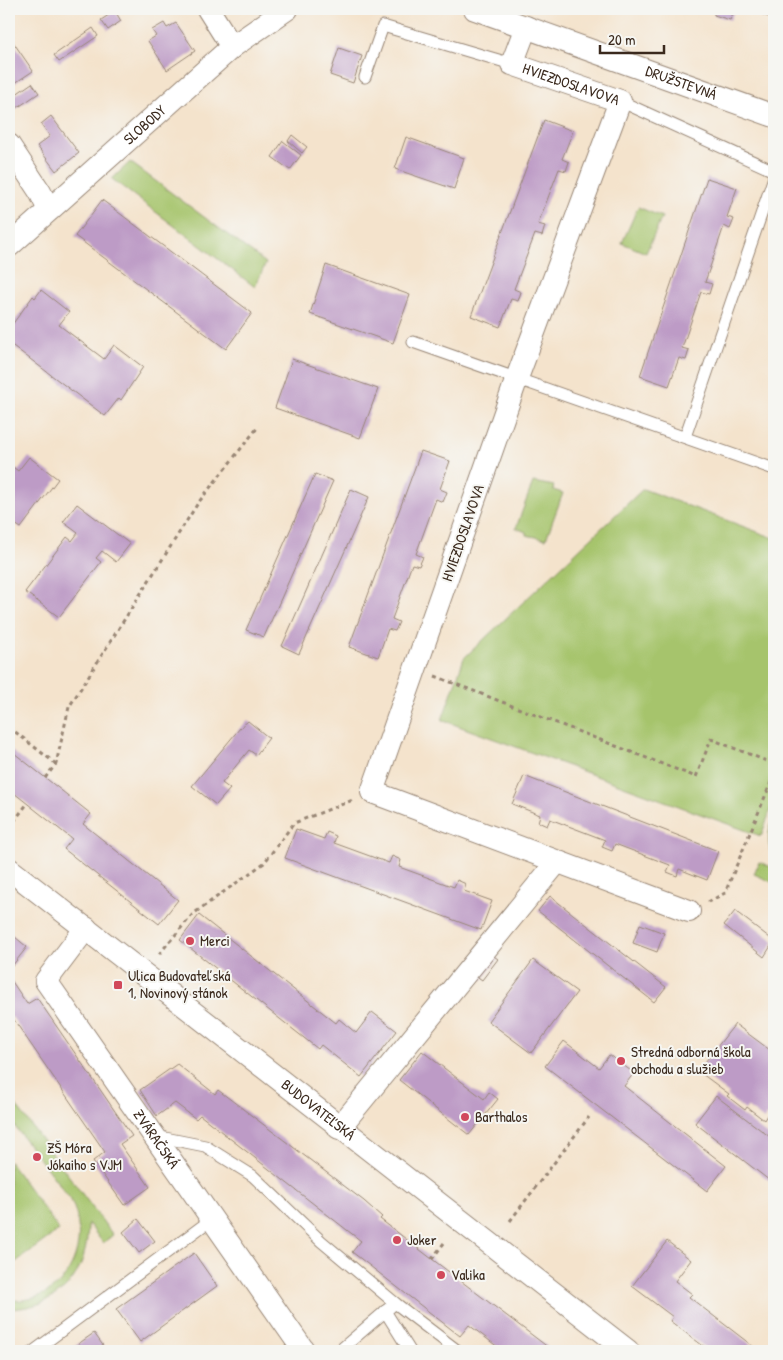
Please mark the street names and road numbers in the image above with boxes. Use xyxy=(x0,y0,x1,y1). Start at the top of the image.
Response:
street label: HVIEZDOSLAVOVA xyxy=(520,57,623,110)
street label: DRUŽSTEVNÁ xyxy=(643,60,720,105)
street label: SLOBODY xyxy=(119,100,171,149)
street label: HVIEZDOSLAVOVA xyxy=(436,481,489,584)
street label: BUDOVATEĽSKÁ xyxy=(277,1074,360,1145)
street label: ZVÁRAČSKÁ xyxy=(129,1105,185,1173)

